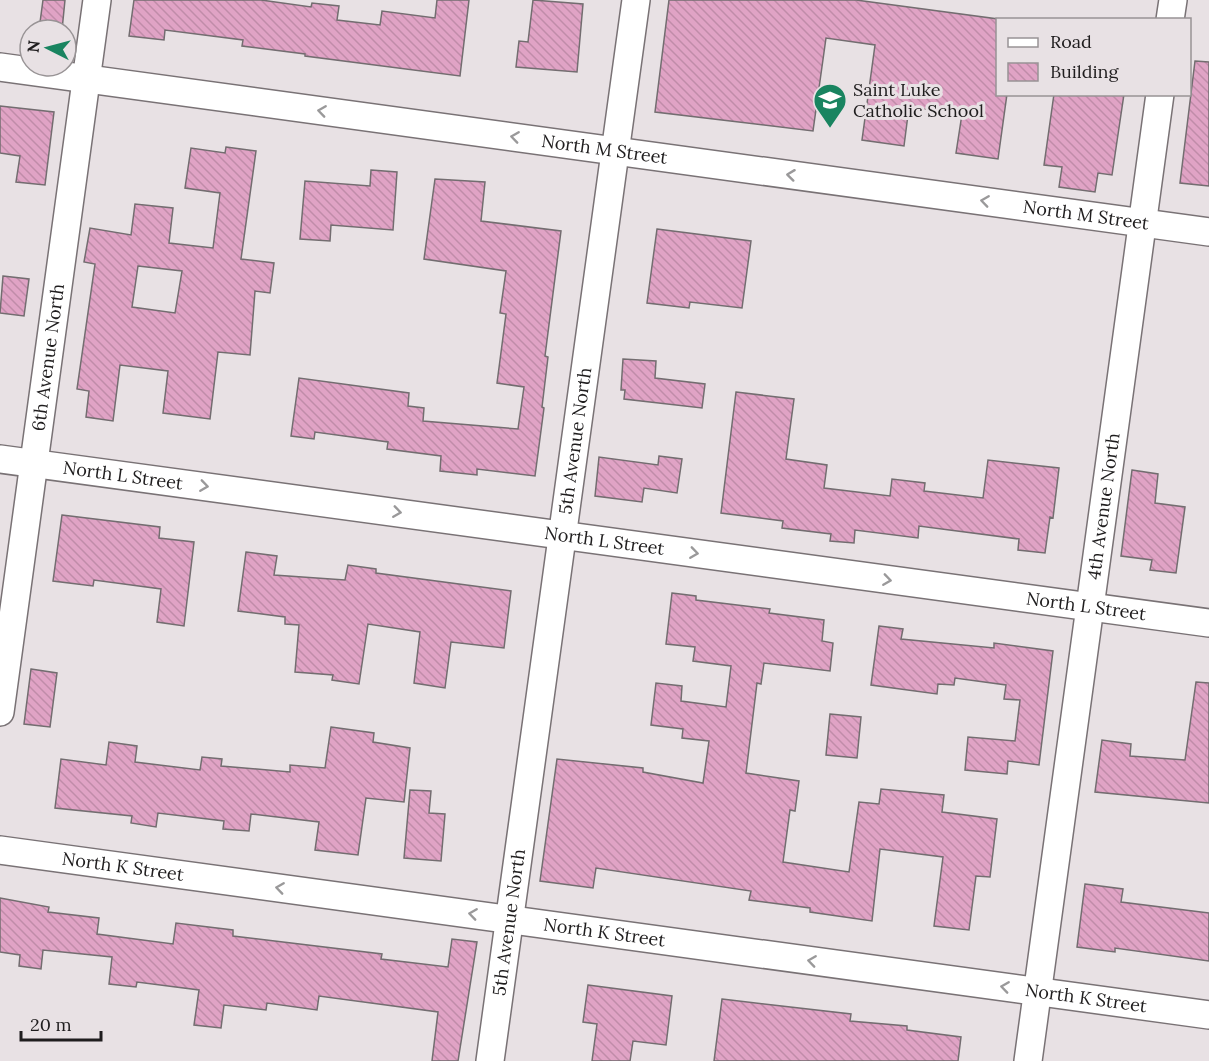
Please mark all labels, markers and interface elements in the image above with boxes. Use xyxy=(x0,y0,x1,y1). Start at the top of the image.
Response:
north arrow xyxy=(18,18,78,78)
legend xyxy=(996,18,1191,96)
text: Road xyxy=(1050,30,1092,53)
text: N xyxy=(22,39,44,54)
text: Building xyxy=(1050,60,1120,83)
place label: Saint Luke Catholic School xyxy=(853,78,984,122)
school or university icon: Saint Luke Catholic School xyxy=(812,82,848,129)
one-way arrow xyxy=(317,105,326,118)
street label: North M Street xyxy=(540,129,669,169)
one-way arrow xyxy=(510,132,520,144)
one-way arrow xyxy=(787,170,796,182)
street label: North M Street xyxy=(1022,195,1150,235)
one-way arrow xyxy=(980,196,989,208)
street label: 6th Avenue North xyxy=(26,282,69,432)
street label: 5th Avenue North xyxy=(553,366,596,516)
street label: 4th Avenue North xyxy=(1082,431,1125,581)
street label: North L Street xyxy=(62,456,184,495)
one-way arrow xyxy=(199,479,208,492)
one-way arrow xyxy=(392,506,401,518)
street label: North L Street xyxy=(543,521,666,560)
one-way arrow xyxy=(689,547,699,559)
one-way arrow xyxy=(883,573,892,585)
street label: North L Street xyxy=(1025,586,1148,625)
street label: North K Street xyxy=(61,847,185,886)
street label: 5th Avenue North xyxy=(487,847,530,997)
one-way arrow xyxy=(276,882,285,894)
one-way arrow xyxy=(469,909,478,921)
street label: North K Street xyxy=(542,912,667,952)
one-way arrow xyxy=(808,955,817,967)
street label: North K Street xyxy=(1024,978,1148,1017)
one-way arrow xyxy=(1001,981,1010,994)
scale bar xyxy=(21,1004,100,1042)
text: 20 m xyxy=(30,1013,72,1036)

